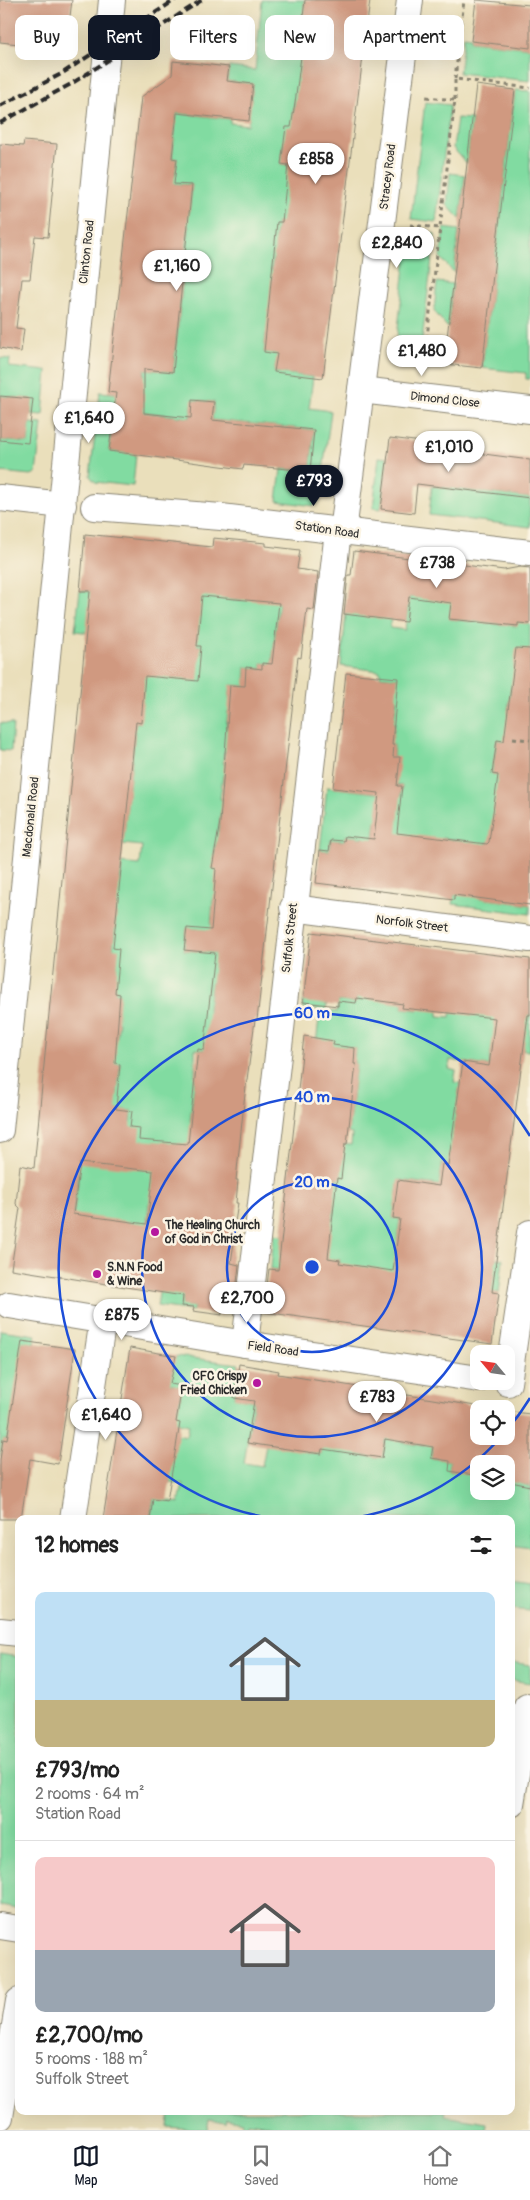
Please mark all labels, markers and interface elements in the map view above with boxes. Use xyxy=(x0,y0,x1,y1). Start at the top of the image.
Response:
chip: Buy xyxy=(15,15,78,60)
chip: Rent xyxy=(88,15,160,60)
chip: Filters xyxy=(170,15,255,60)
chip: New xyxy=(265,15,334,60)
chip: Apartment xyxy=(344,15,464,60)
pin: £858 xyxy=(286,142,346,185)
street label: Stracey Road xyxy=(377,143,399,211)
text: £858 xyxy=(298,149,334,169)
street label: Clinton Road xyxy=(76,219,98,285)
pin: £2,840 xyxy=(356,226,438,269)
text: £2,840 xyxy=(371,233,423,253)
pin: £1,160 xyxy=(136,250,218,292)
text: £1,160 xyxy=(153,256,201,276)
pin: £1,480 xyxy=(381,334,463,377)
text: £1,480 xyxy=(398,341,446,361)
street label: Dimond Close xyxy=(410,389,480,411)
pin: £1,640 xyxy=(48,402,130,444)
text: £1,640 xyxy=(64,408,114,428)
pin: £1,010 xyxy=(408,430,490,473)
text: £1,010 xyxy=(425,437,473,457)
pin: £793 xyxy=(284,464,344,507)
text: £793 xyxy=(296,471,332,491)
street label: Station Road xyxy=(294,518,360,542)
pin: £738 xyxy=(407,546,467,589)
text: £738 xyxy=(419,553,455,573)
street label: Macdonald Road xyxy=(19,776,43,858)
street label: Suffolk Street xyxy=(279,902,301,974)
street label: Norfolk Street xyxy=(375,912,449,936)
text: 60 m xyxy=(294,1004,330,1023)
text: 40 m xyxy=(294,1088,330,1107)
text: 20 m xyxy=(294,1173,330,1192)
place label: The Healing Church of God in Christ xyxy=(164,1218,260,1247)
marker: The Healing Church of God in Christ xyxy=(149,1226,161,1238)
centre of rings xyxy=(303,1258,321,1276)
place label: S.N.N Food & Wine xyxy=(107,1260,163,1289)
marker: S.N.N Food & Wine xyxy=(91,1268,103,1280)
pin: £2,700 xyxy=(206,1282,288,1324)
text: £2,700 xyxy=(220,1288,274,1308)
pin: £875 xyxy=(92,1298,152,1341)
text: £875 xyxy=(104,1305,140,1325)
street label: Field Road xyxy=(246,1338,300,1360)
north arrow xyxy=(470,1345,515,1390)
map controls xyxy=(470,1345,515,1500)
place label: CFC Crispy Fried Chicken xyxy=(180,1369,248,1398)
marker: CFC Crispy Fried Chicken xyxy=(251,1377,263,1389)
pin: £783 xyxy=(347,1380,407,1423)
text: £783 xyxy=(359,1387,395,1407)
pin: £1,640 xyxy=(65,1398,147,1441)
button: locate xyxy=(470,1400,515,1445)
text: £1,640 xyxy=(81,1405,131,1425)
button: layers xyxy=(470,1455,515,1500)
icon: filters xyxy=(467,1531,495,1559)
text: 12 homes xyxy=(35,1532,118,1559)
icon: home xyxy=(220,1624,310,1714)
text: £793/mo xyxy=(35,1757,120,1784)
text: 2 rooms · 64 m² xyxy=(35,1784,145,1804)
text: Station Road xyxy=(35,1804,121,1824)
icon: home xyxy=(220,1890,310,1980)
text: £2,700/mo xyxy=(35,2022,143,2049)
text: 5 rooms · 188 m² xyxy=(35,2049,148,2069)
text: Suffolk Street xyxy=(35,2069,129,2089)
tab: Map xyxy=(72,2142,100,2189)
tab: Saved xyxy=(244,2142,279,2189)
tab: Home xyxy=(423,2142,458,2189)

